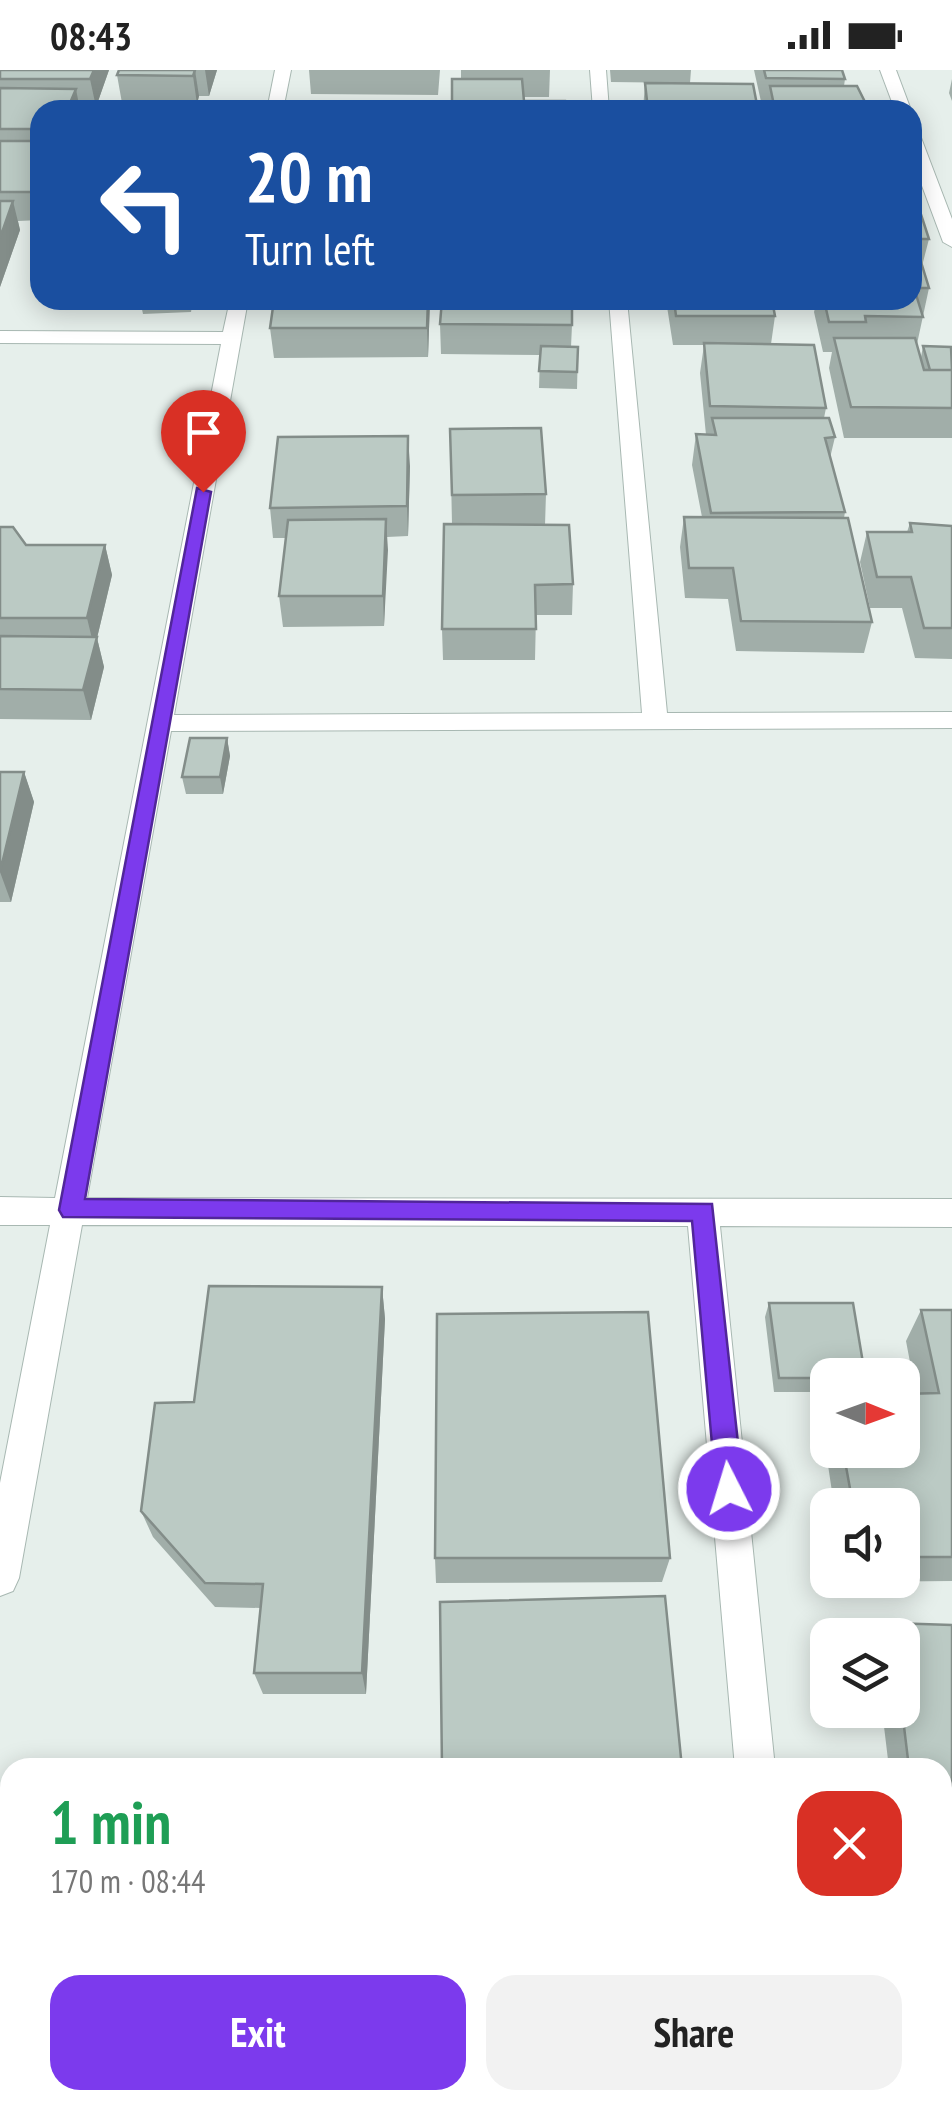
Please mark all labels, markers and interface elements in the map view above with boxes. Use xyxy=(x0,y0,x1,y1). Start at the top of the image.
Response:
text: 08:43 xyxy=(50,11,132,60)
text: 20 m xyxy=(245,131,373,221)
icon: left xyxy=(80,140,210,270)
text: Turn left xyxy=(245,219,375,277)
pin xyxy=(161,390,246,493)
icon: arrive xyxy=(176,405,231,460)
north arrow xyxy=(810,1358,920,1468)
map controls xyxy=(810,1358,920,1728)
position arrow xyxy=(677,1437,781,1541)
button: sound xyxy=(810,1488,920,1598)
button: layers xyxy=(810,1618,920,1728)
text: 1 min xyxy=(50,1783,171,1861)
button: close xyxy=(797,1791,902,1896)
text: 170 m · 08:44 xyxy=(50,1860,205,1902)
button: Exit xyxy=(50,1975,466,2090)
button: Share xyxy=(486,1975,902,2090)

